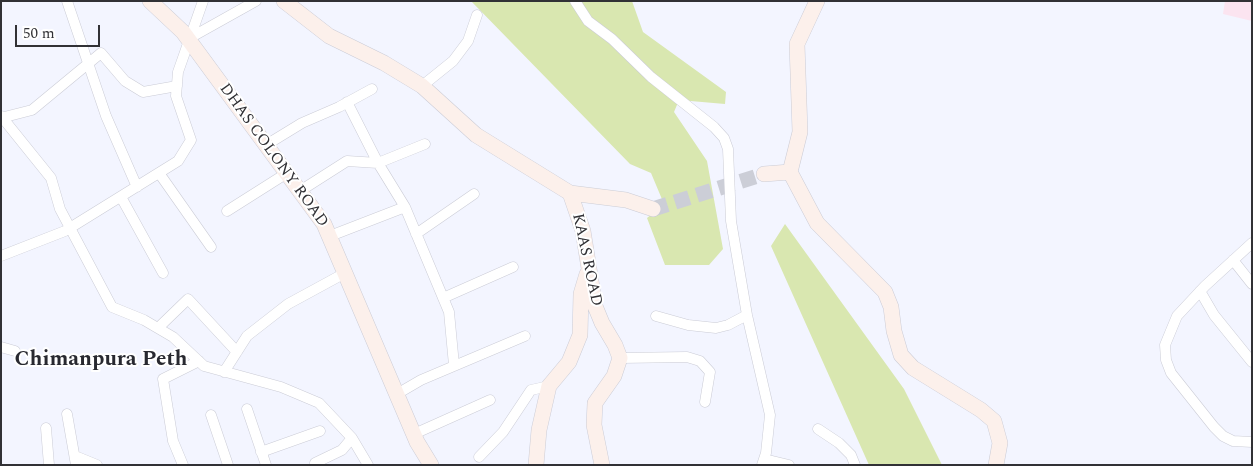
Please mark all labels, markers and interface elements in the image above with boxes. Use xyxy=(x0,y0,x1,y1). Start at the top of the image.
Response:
scale bar xyxy=(18,15,102,47)
text: 50 m xyxy=(23,22,55,45)
street label: DHAS COLONY ROAD xyxy=(214,80,332,232)
street label: KAAS ROAD xyxy=(567,212,605,308)
district label: Chimanpura Peth xyxy=(15,348,187,374)

